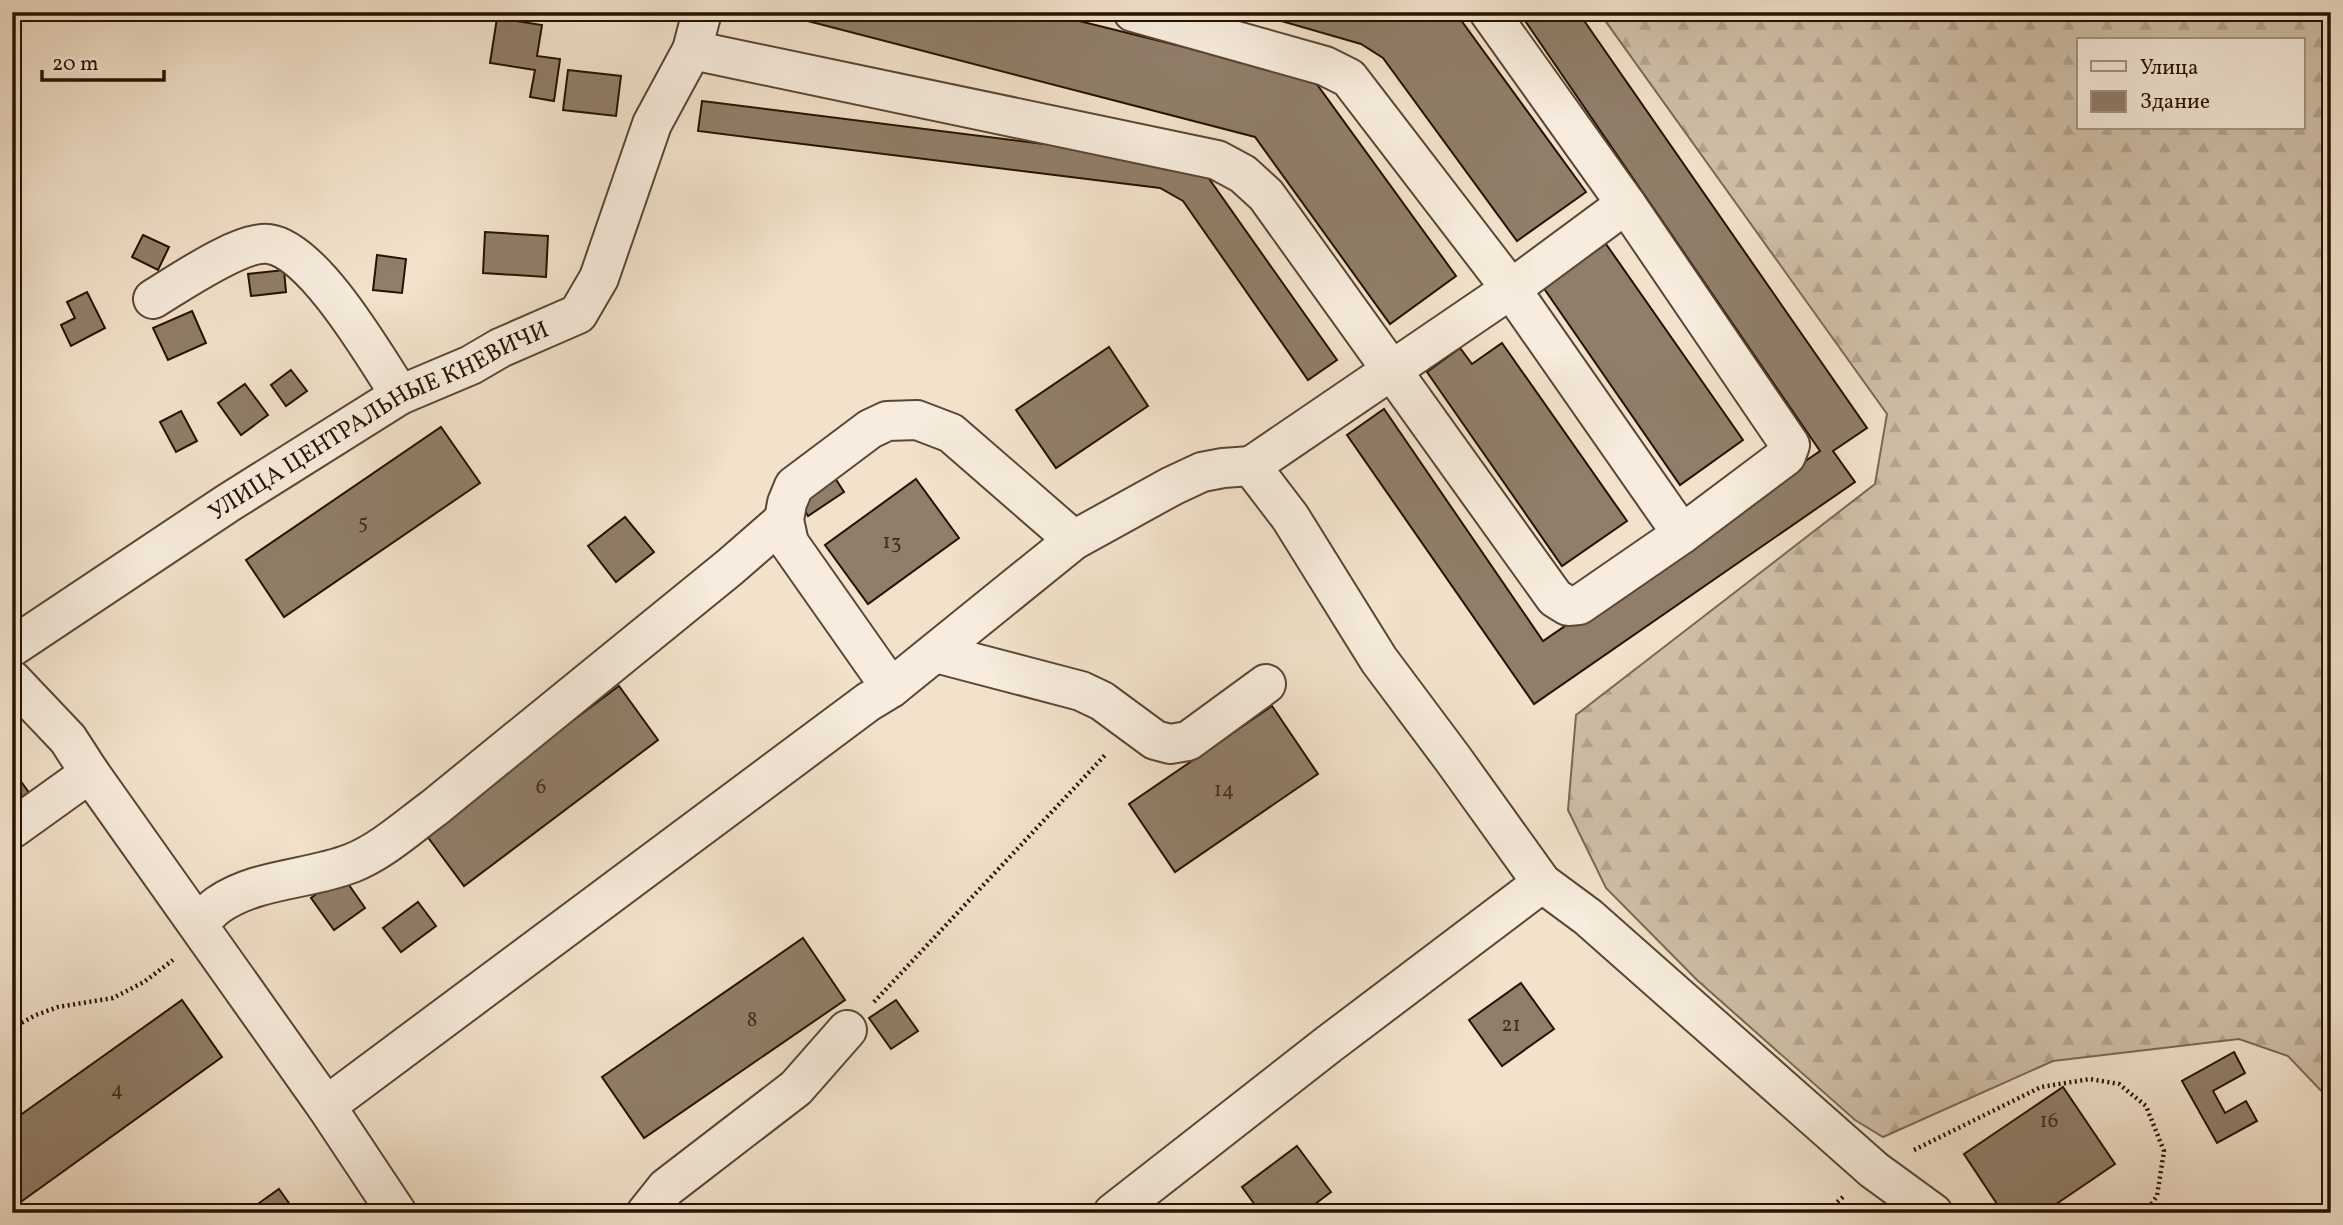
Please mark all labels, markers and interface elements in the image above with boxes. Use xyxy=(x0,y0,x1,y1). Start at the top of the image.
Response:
scale bar xyxy=(42,38,164,82)
legend xyxy=(2077,38,2304,130)
text: 20 m xyxy=(52,50,98,79)
text: Улица xyxy=(2140,54,2198,83)
text: Здание xyxy=(2140,88,2210,117)
street label: УЛИЦА ЦЕНТРАЛЬНЫЕ КНЕВИЧИ xyxy=(203,314,555,530)
house number: 5 xyxy=(358,508,368,537)
house number: 13 xyxy=(883,528,901,557)
house number: 6 xyxy=(536,773,546,802)
house number: 14 xyxy=(1214,776,1234,805)
house number: 8 xyxy=(747,1006,757,1035)
house number: 21 xyxy=(1501,1011,1521,1040)
house number: 4 xyxy=(111,1076,123,1105)
house number: 16 xyxy=(2040,1107,2058,1136)

